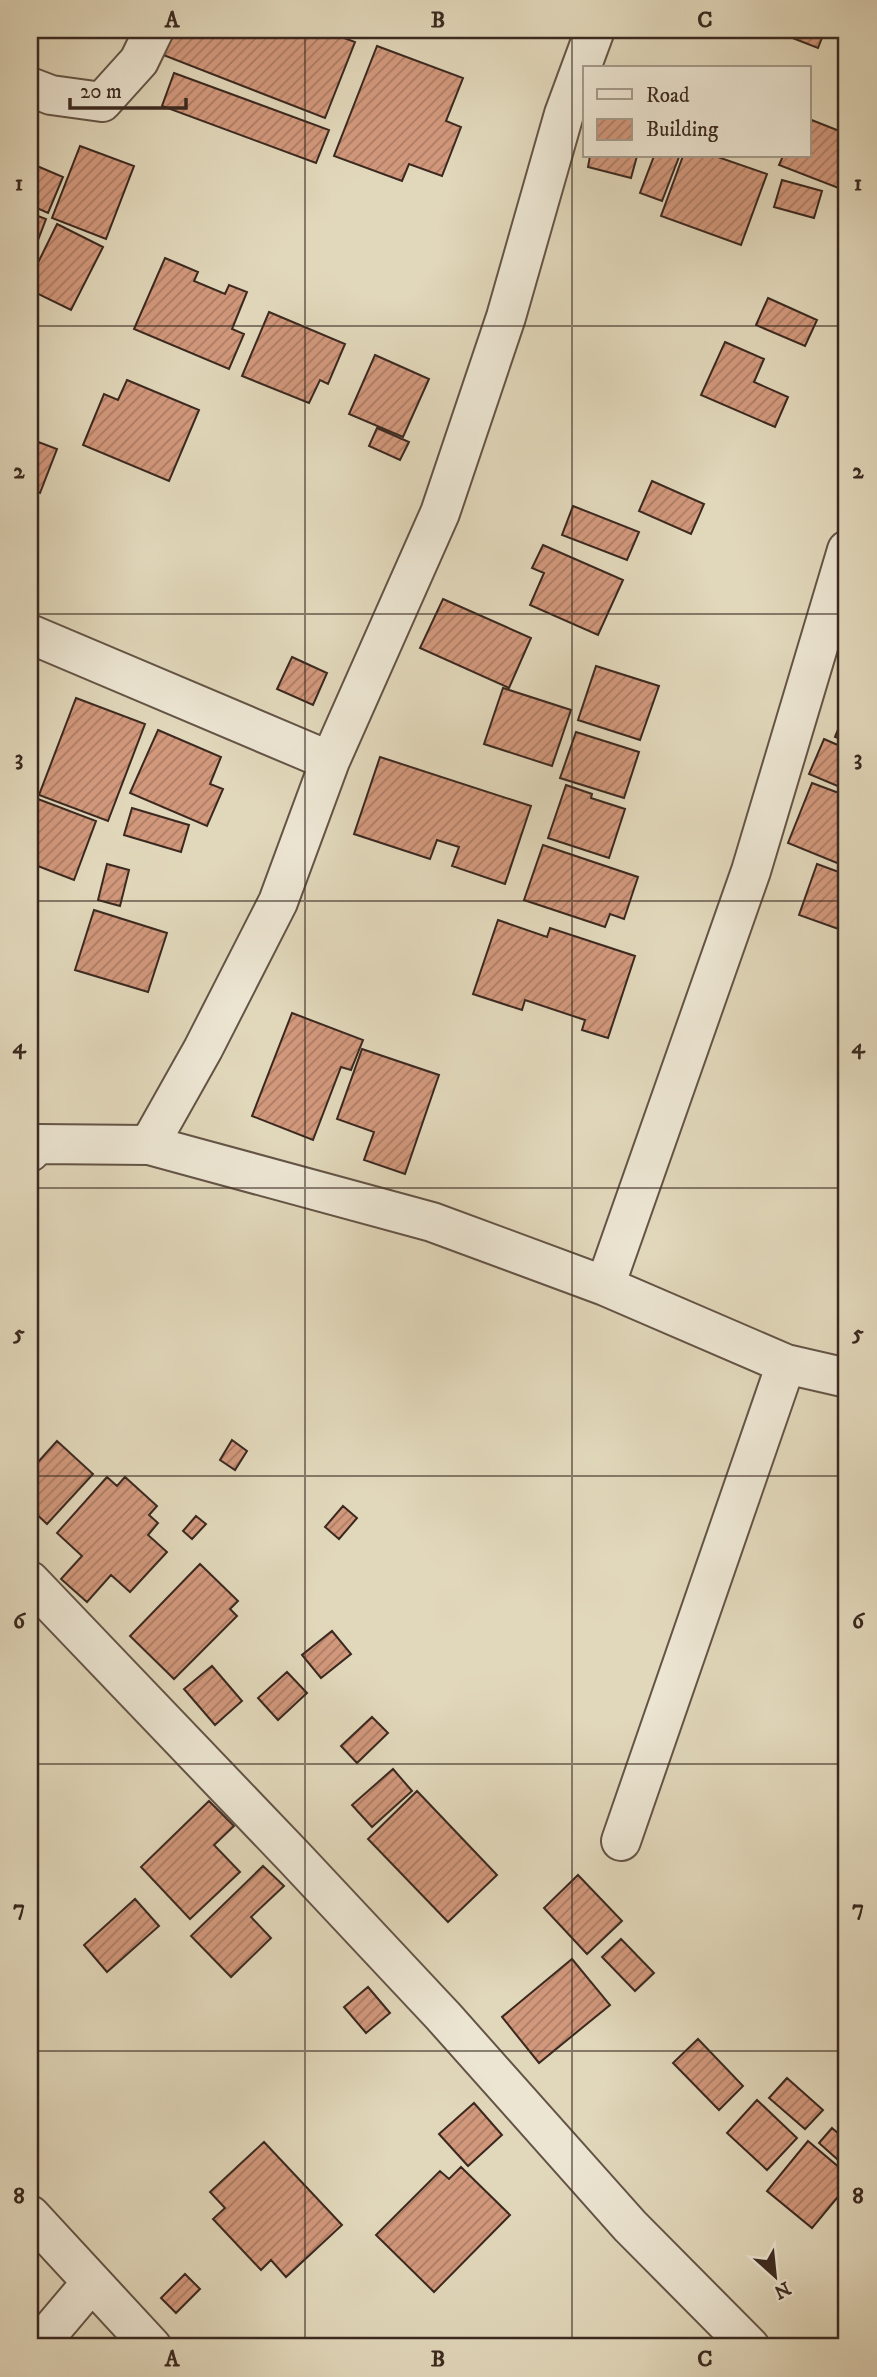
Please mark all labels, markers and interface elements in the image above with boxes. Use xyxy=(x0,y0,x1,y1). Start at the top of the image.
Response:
text: A xyxy=(164,6,181,35)
text: B xyxy=(431,6,445,35)
text: C xyxy=(697,6,713,35)
scale bar xyxy=(70,66,186,110)
legend xyxy=(583,66,810,158)
text: 20 m xyxy=(80,79,122,105)
text: Road xyxy=(646,83,690,109)
text: Building xyxy=(646,117,719,143)
text: 1 xyxy=(15,169,23,198)
text: 1 xyxy=(854,169,862,198)
text: 2 xyxy=(13,457,25,486)
text: 2 xyxy=(852,457,864,486)
text: 3 xyxy=(15,744,23,773)
text: 3 xyxy=(854,744,862,773)
text: 4 xyxy=(12,1032,27,1061)
text: 4 xyxy=(851,1032,866,1061)
text: 5 xyxy=(12,1319,25,1348)
text: 5 xyxy=(851,1319,864,1348)
text: 6 xyxy=(13,1607,27,1636)
text: 6 xyxy=(852,1607,866,1636)
text: 7 xyxy=(13,1894,25,1923)
text: 7 xyxy=(852,1894,864,1923)
text: 8 xyxy=(13,2182,25,2211)
text: 8 xyxy=(852,2182,864,2211)
north arrow xyxy=(740,2240,810,2310)
text: N xyxy=(770,2276,794,2304)
text: A xyxy=(164,2345,181,2374)
text: B xyxy=(431,2345,445,2374)
text: C xyxy=(697,2345,713,2374)

